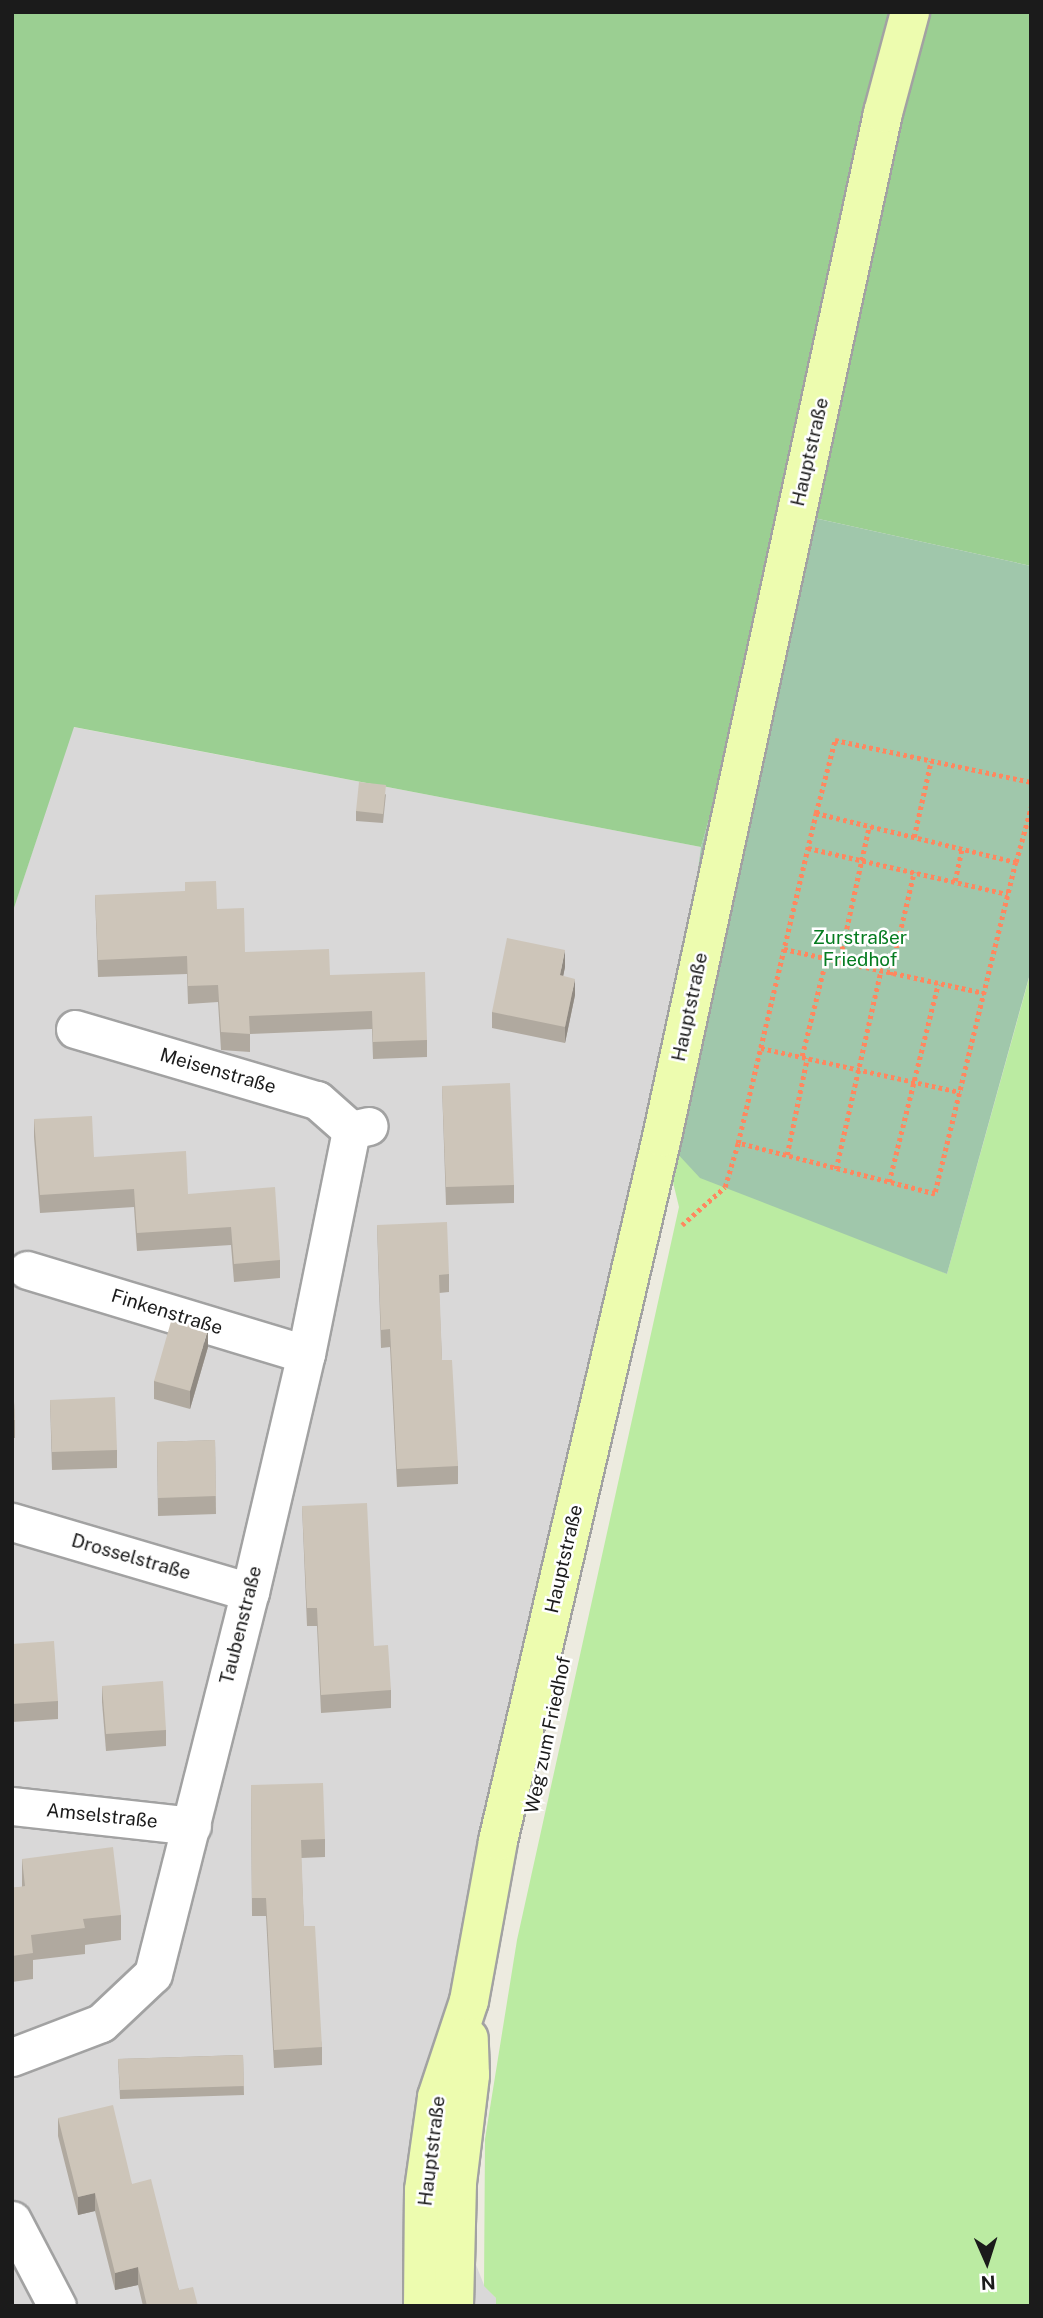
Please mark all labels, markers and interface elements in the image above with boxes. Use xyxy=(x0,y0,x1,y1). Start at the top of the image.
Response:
street label: Hauptstraße xyxy=(786,395,834,509)
park label: Zurstraßer Friedhof xyxy=(813,927,907,971)
street label: Hauptstraße xyxy=(667,950,713,1064)
street label: Meisenstraße xyxy=(157,1044,279,1098)
street label: Finkenstraße xyxy=(109,1284,225,1340)
street label: Hauptstraße xyxy=(540,1502,588,1616)
street label: Drosselstraße xyxy=(69,1529,193,1585)
street label: Taubenstraße xyxy=(215,1563,267,1687)
street label: Weg zum Friedhof xyxy=(520,1654,576,1816)
street label: Amselstraße xyxy=(45,1799,159,1833)
street label: Hauptstraße xyxy=(414,2095,450,2207)
north arrow xyxy=(952,2227,1022,2297)
text: N xyxy=(980,2272,996,2294)

